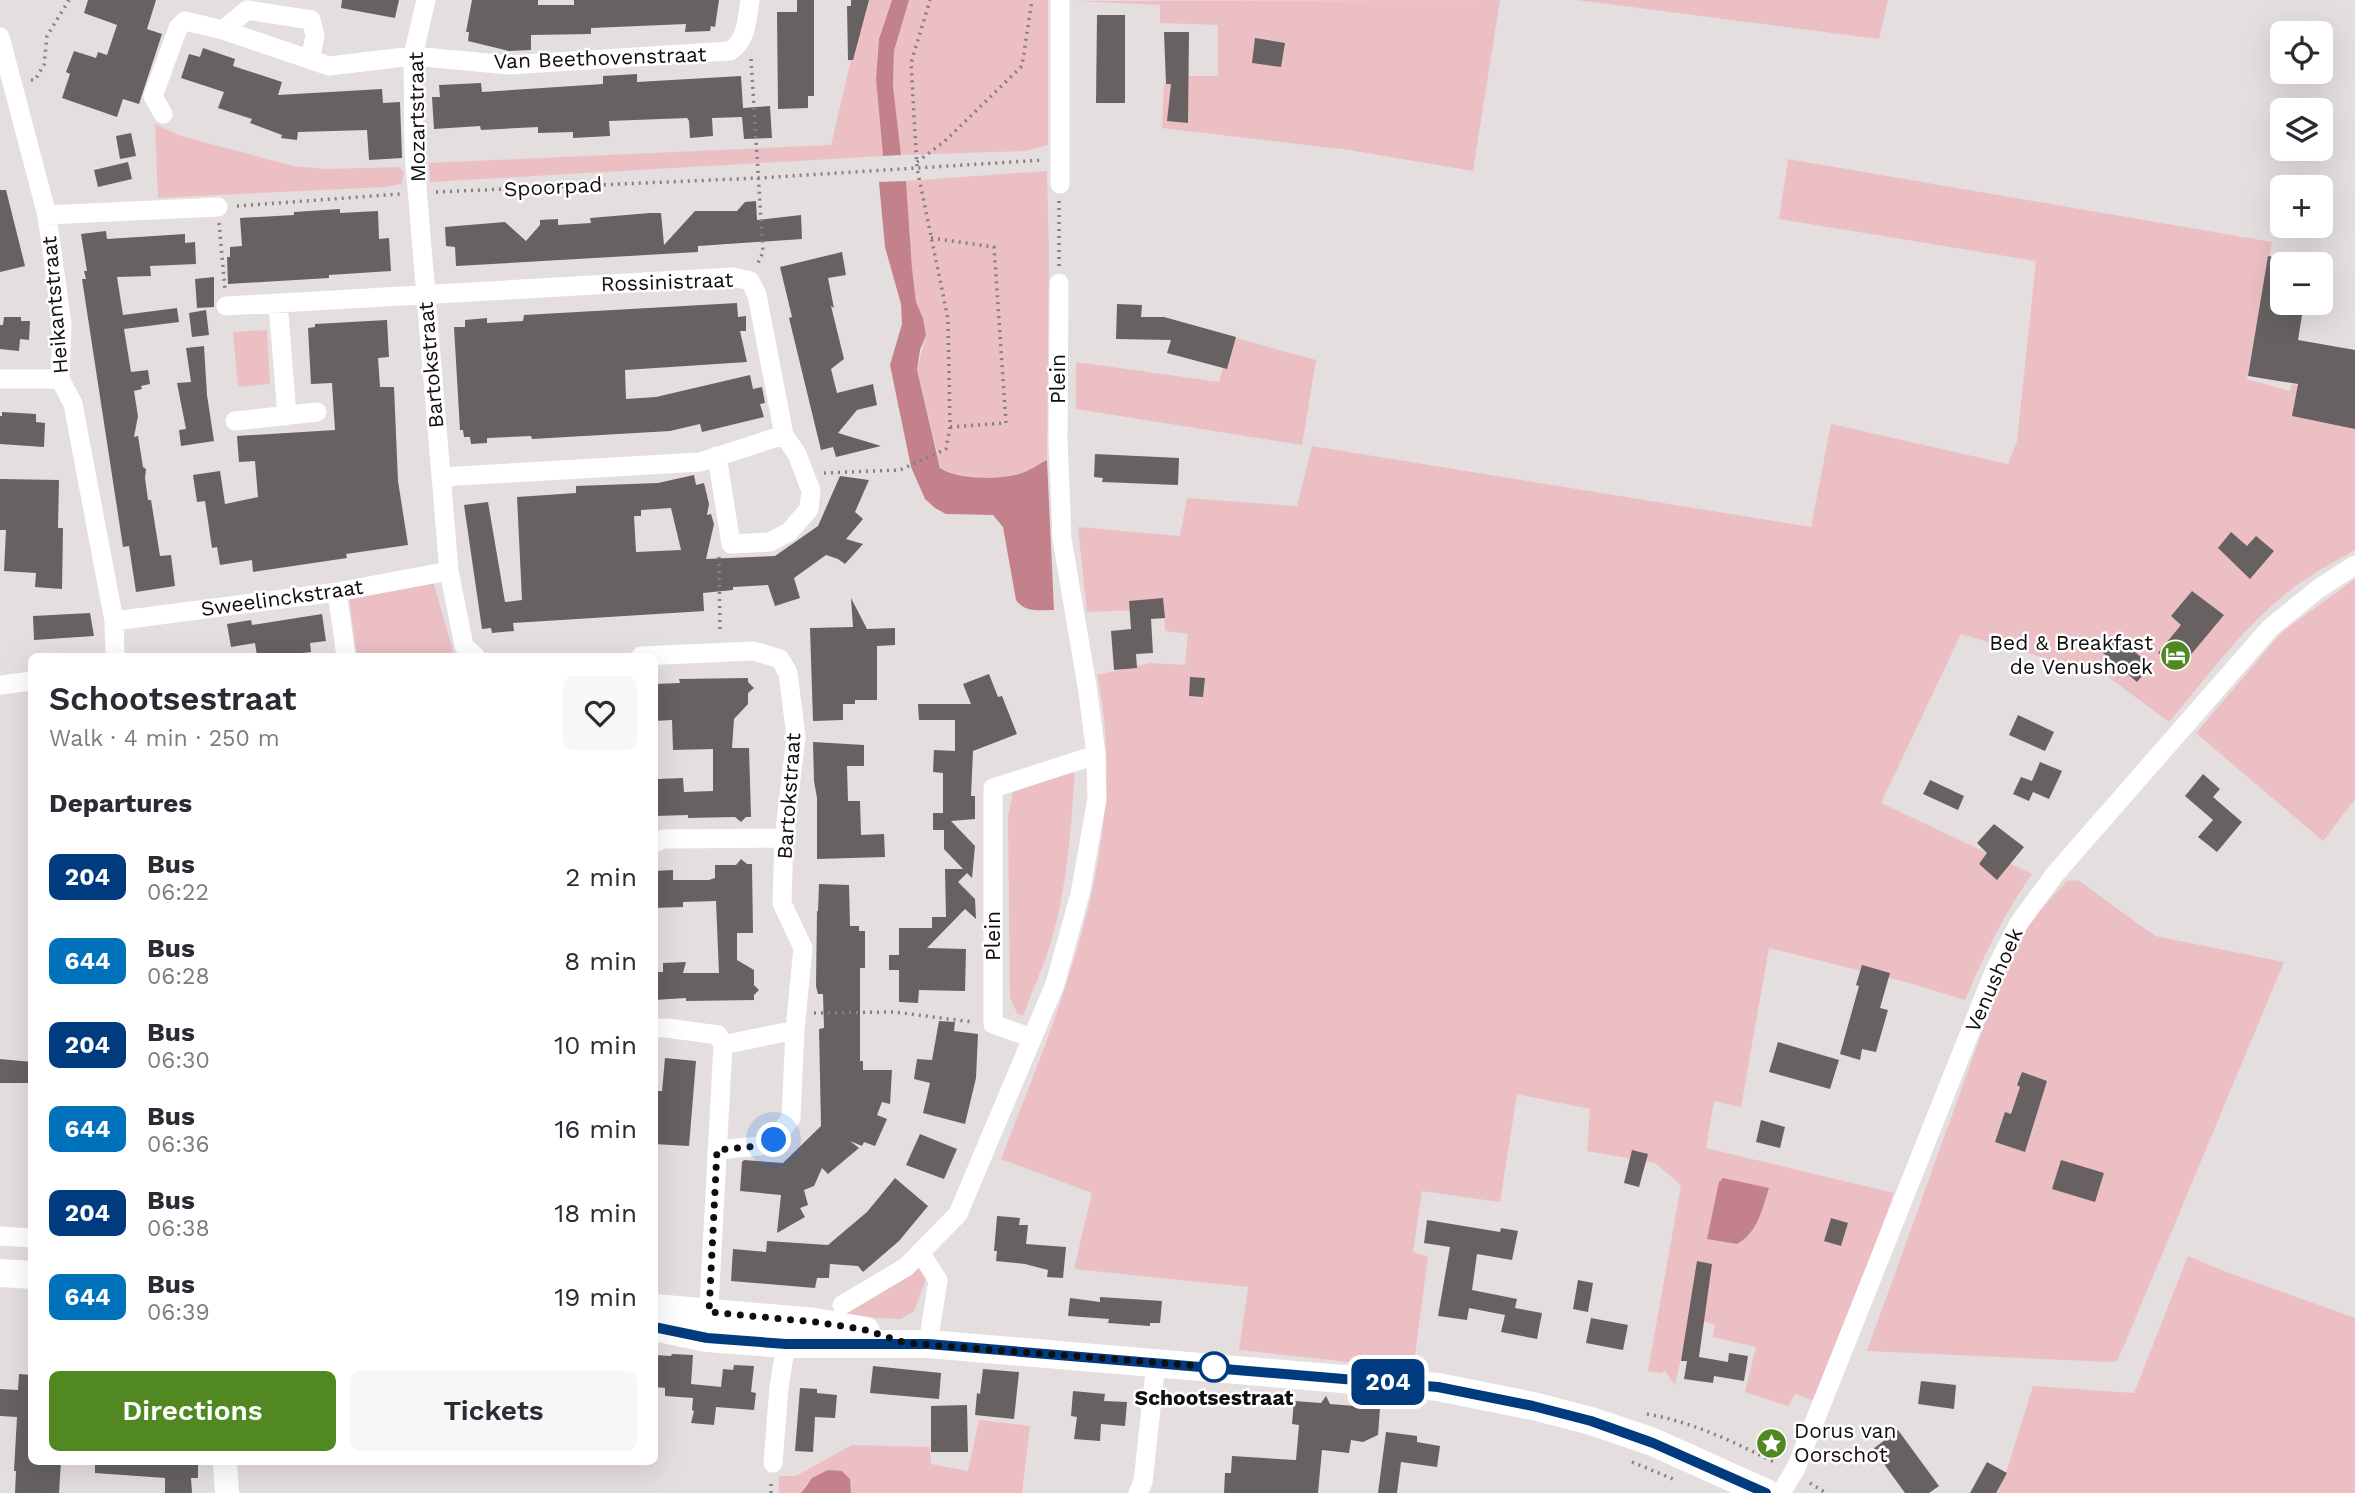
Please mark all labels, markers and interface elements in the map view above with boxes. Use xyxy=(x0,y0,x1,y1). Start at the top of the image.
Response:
map controls xyxy=(2270,21,2333,315)
button: locate xyxy=(2270,21,2333,84)
street label: Van Beethovenstraat xyxy=(493,41,707,74)
street label: Mozartstraat xyxy=(403,51,430,182)
button: layers xyxy=(2270,98,2333,161)
street label: Spoorpad xyxy=(503,171,603,202)
button: + xyxy=(2270,175,2333,238)
street label: Heikantstraat xyxy=(36,235,73,375)
button: − xyxy=(2270,252,2333,315)
street label: Rossinistraat xyxy=(600,267,734,296)
street label: Bartokstraat xyxy=(413,301,448,429)
street label: Plein xyxy=(1045,354,1070,404)
street label: Sweelinckstraat xyxy=(199,574,365,621)
place label: Bed & Breakfast de Venushoek xyxy=(1989,630,2153,679)
hotel icon: Bed & Breakfast de Venushoek xyxy=(2159,638,2193,672)
button: heart xyxy=(563,676,637,750)
text: Schootsestraat xyxy=(49,679,297,718)
text: Walk · 4 min · 250 m xyxy=(49,725,280,752)
street label: Bartokstraat xyxy=(772,732,805,860)
text: Departures xyxy=(49,788,192,818)
text: Bus xyxy=(147,849,195,879)
text: 2 min xyxy=(565,862,637,892)
text: 204 xyxy=(65,863,110,891)
text: 06:22 xyxy=(147,879,209,906)
street label: Plein xyxy=(980,911,1005,961)
street label: Venushoek xyxy=(1959,924,2028,1036)
text: Bus xyxy=(147,933,195,963)
text: 8 min xyxy=(564,946,637,976)
text: 644 xyxy=(65,947,110,975)
text: 06:28 xyxy=(147,963,210,990)
text: Bus xyxy=(147,1017,195,1047)
text: 10 min xyxy=(554,1030,637,1060)
text: 204 xyxy=(65,1031,110,1059)
text: 06:30 xyxy=(147,1047,210,1074)
text: Bus xyxy=(147,1101,195,1131)
text: 16 min xyxy=(554,1114,637,1144)
text: 644 xyxy=(65,1115,110,1143)
your location xyxy=(756,1122,791,1157)
text: 06:36 xyxy=(147,1131,210,1158)
text: Bus xyxy=(147,1185,195,1215)
text: 18 min xyxy=(554,1198,637,1228)
text: 204 xyxy=(65,1199,110,1227)
text: 06:38 xyxy=(147,1215,210,1242)
text: Bus xyxy=(147,1269,195,1299)
text: 19 min xyxy=(554,1282,637,1312)
text: 644 xyxy=(65,1283,110,1311)
text: 06:39 xyxy=(147,1299,210,1326)
marker: Schootsestraat xyxy=(1199,1352,1229,1382)
line badge: 204 xyxy=(1348,1359,1428,1405)
text: 204 xyxy=(1365,1368,1411,1396)
button: Directions xyxy=(49,1371,336,1451)
button: Tickets xyxy=(350,1371,637,1451)
place label: Schootsestraat xyxy=(1135,1385,1293,1410)
place label: Dorus van Oorschot xyxy=(1794,1418,1897,1467)
place icon: Dorus van Oorschot xyxy=(1754,1426,1788,1460)

